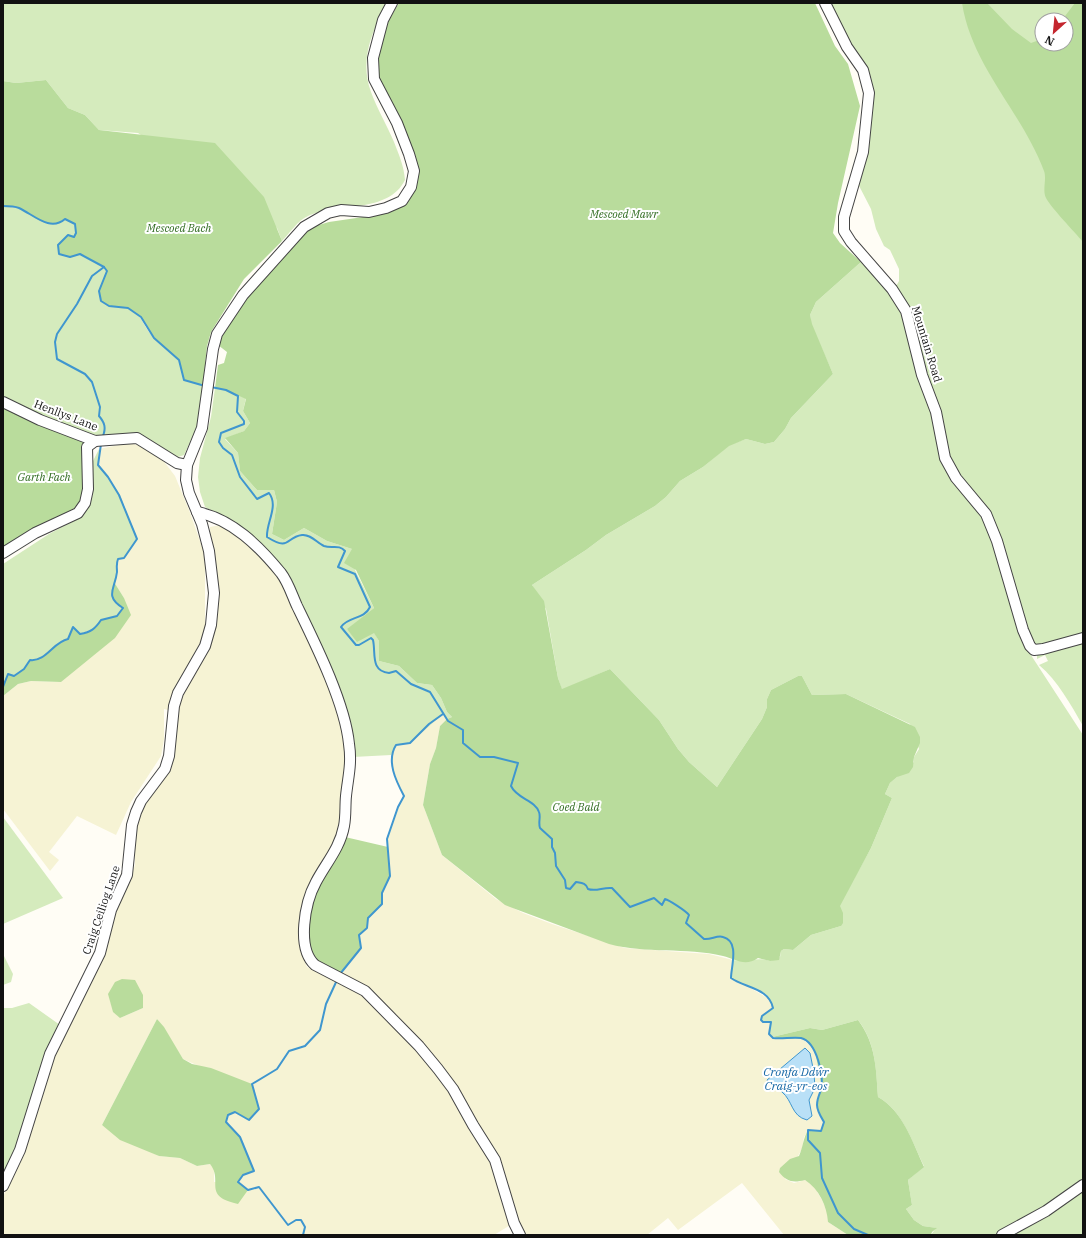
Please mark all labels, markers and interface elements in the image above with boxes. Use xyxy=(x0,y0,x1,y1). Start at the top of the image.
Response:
north arrow xyxy=(1034,12,1074,52)
text: N xyxy=(1042,33,1057,49)
park label: Mescoed Mawr xyxy=(589,207,659,221)
park label: Mescoed Bach xyxy=(146,221,211,235)
street label: Mountain Road xyxy=(909,304,945,384)
street label: Henllys Lane xyxy=(32,396,100,434)
park label: Garth Fach xyxy=(17,470,71,484)
park label: Coed Bald xyxy=(553,800,600,814)
street label: Craig Ceiliog Lane xyxy=(79,864,123,956)
water label: Cronfa Ddŵr Craig-yr-eos xyxy=(763,1064,830,1093)

